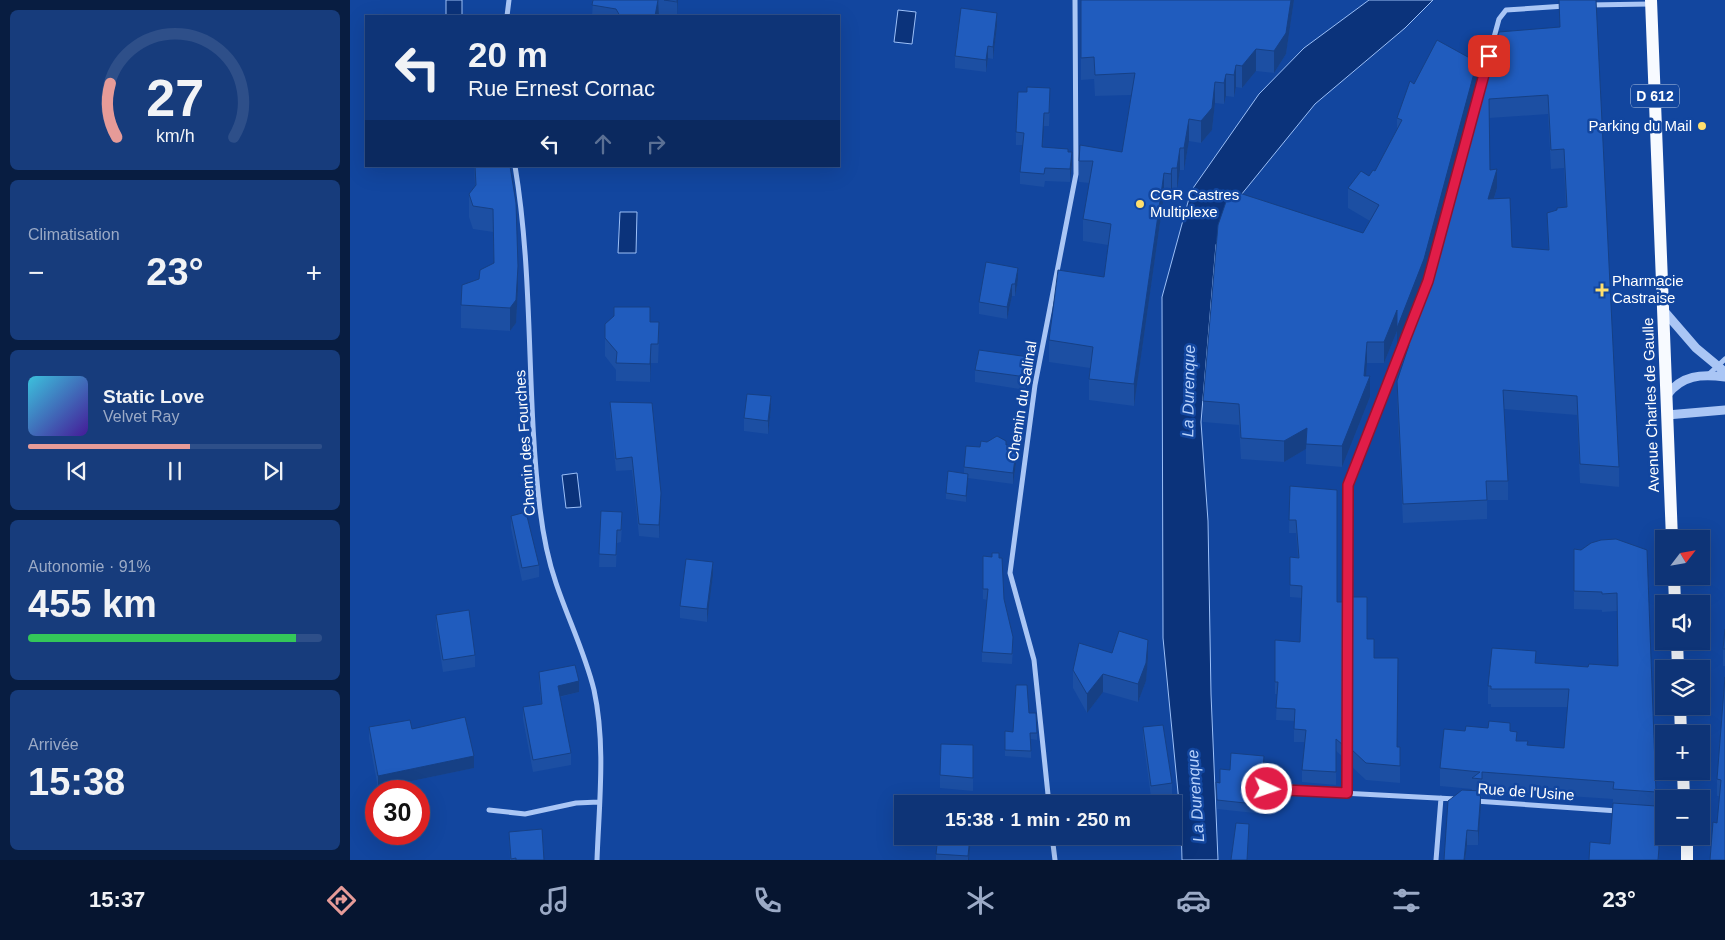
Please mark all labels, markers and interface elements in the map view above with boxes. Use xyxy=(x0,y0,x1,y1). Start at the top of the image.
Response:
icon: left xyxy=(385,35,450,100)
text: 20 m xyxy=(468,35,548,74)
pin xyxy=(1468,35,1510,77)
icon: arrive xyxy=(1475,42,1503,70)
text: 27 xyxy=(146,69,204,127)
text: Rue Ernest Cornac xyxy=(468,76,655,101)
road number: D 612 xyxy=(1631,84,1679,108)
place label: Parking du Mail xyxy=(1589,117,1692,134)
marker: Parking du Mail xyxy=(1696,120,1708,132)
text: km/h xyxy=(156,126,194,146)
icon: left xyxy=(536,130,564,158)
icon: ahead xyxy=(589,130,617,158)
icon: right xyxy=(642,130,670,158)
place label: CGR Castres Multiplexe xyxy=(1150,186,1239,220)
marker: CGR Castres Multiplexe xyxy=(1134,198,1146,210)
text: Climatisation xyxy=(28,226,120,243)
text: 23° xyxy=(146,251,204,293)
text: − xyxy=(28,257,44,288)
text: + xyxy=(306,257,322,288)
place label: Pharmacie Castraise xyxy=(1612,272,1684,306)
marker: Pharmacie Castraise xyxy=(1596,284,1608,296)
street label: Avenue Charles de Gaulle xyxy=(1639,317,1662,493)
street label: Chemin du Salinal xyxy=(1004,339,1039,462)
water label: La Durenque xyxy=(1179,345,1198,437)
street label: Chemin des Fourches xyxy=(511,369,538,517)
text: Static Love xyxy=(103,386,204,407)
text: Velvet Ray xyxy=(103,408,179,425)
icon: previous xyxy=(63,457,91,485)
icon: pause xyxy=(161,457,189,485)
icon: next xyxy=(259,457,287,485)
north arrow xyxy=(1655,530,1710,585)
map controls xyxy=(1655,530,1710,845)
text: Autonomie · 91% xyxy=(28,558,151,575)
text: 455 km xyxy=(28,583,157,625)
button: sound xyxy=(1655,595,1710,650)
button: layers xyxy=(1655,660,1710,715)
button: + xyxy=(1655,725,1710,780)
text: Arrivée xyxy=(28,736,79,753)
water label: La Durenque xyxy=(1184,749,1207,843)
text: 15:38 xyxy=(28,761,125,803)
position arrow xyxy=(1240,762,1292,814)
speed limit sign: 30 xyxy=(365,780,430,845)
street label: Rue de l'Usine xyxy=(1477,780,1575,803)
button: − xyxy=(1655,790,1710,845)
text: 15:38 · 1 min · 250 m xyxy=(945,809,1131,830)
icon: directions xyxy=(324,883,359,918)
icon: music xyxy=(537,883,572,918)
icon: phone xyxy=(750,883,785,918)
icon: climate xyxy=(963,883,998,918)
icon: car xyxy=(1176,883,1211,918)
icon: filters xyxy=(1389,883,1424,918)
text: 15:37 xyxy=(89,887,145,912)
text: 23° xyxy=(1603,887,1636,912)

